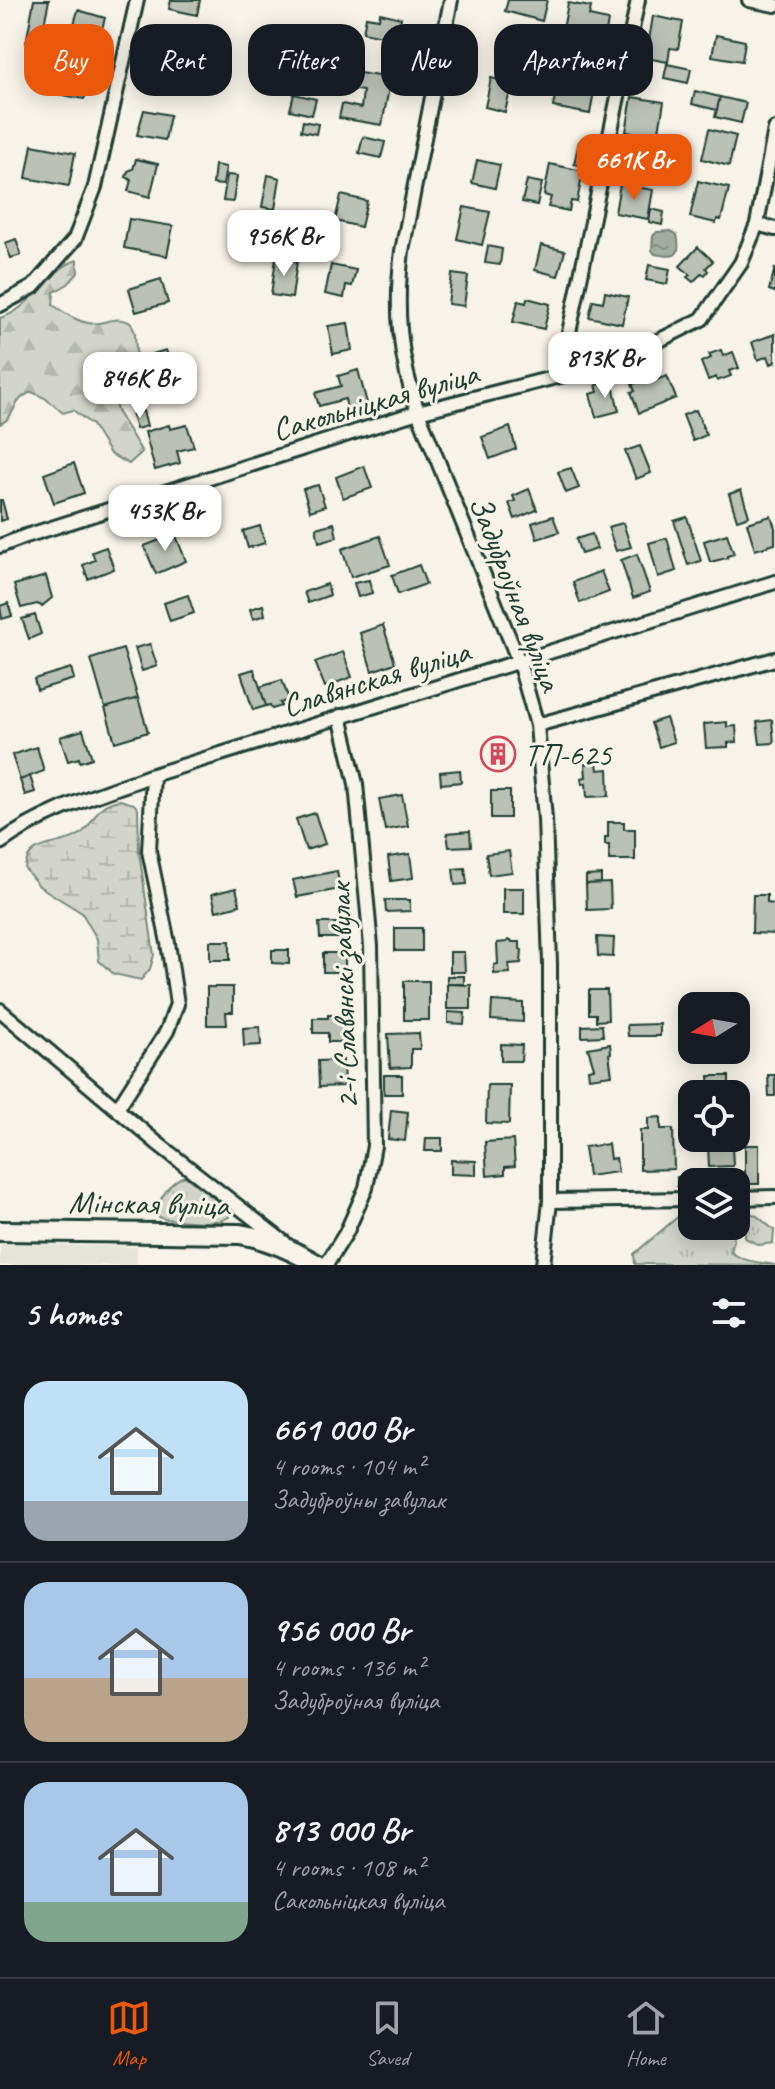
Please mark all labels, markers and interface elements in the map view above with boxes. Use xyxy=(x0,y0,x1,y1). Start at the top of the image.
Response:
chip: Buy xyxy=(24,24,114,96)
chip: Rent xyxy=(130,24,232,96)
chip: Filters xyxy=(248,24,365,96)
chip: New xyxy=(381,24,478,96)
chip: Apartment xyxy=(494,24,653,96)
pin: 661K Br xyxy=(560,134,708,202)
text: 661K Br xyxy=(595,143,673,176)
pin: 956K Br xyxy=(210,210,358,278)
text: 956K Br xyxy=(245,219,323,252)
pin: 813K Br xyxy=(531,332,679,400)
text: 813K Br xyxy=(566,341,644,374)
pin: 846K Br xyxy=(66,352,214,420)
street label: Сакольніцкая вуліца xyxy=(267,352,485,450)
text: 846K Br xyxy=(101,361,179,394)
pin: 453K Br xyxy=(91,485,239,553)
street label: Задуброўная вуліца xyxy=(460,490,572,698)
text: 453K Br xyxy=(126,494,204,527)
street label: Славянская вуліца xyxy=(277,630,477,726)
place label: ТП-625 xyxy=(524,734,613,775)
building icon: ТП-625 xyxy=(479,735,517,773)
street label: 2-і Славянскі завулак xyxy=(319,879,368,1110)
north arrow xyxy=(678,992,750,1064)
map controls xyxy=(678,992,750,1240)
button: locate xyxy=(678,1080,750,1152)
button: layers xyxy=(678,1168,750,1240)
street label: Мінская вуліца xyxy=(68,1182,232,1225)
icon: filters xyxy=(707,1291,751,1335)
text: 5 homes xyxy=(24,1292,119,1335)
text: 661 000 Br xyxy=(272,1407,412,1450)
icon: home xyxy=(88,1413,184,1509)
text: 4 rooms · 104 m² xyxy=(272,1450,424,1483)
text: Задуброўны завулак xyxy=(272,1483,445,1516)
text: 956 000 Br xyxy=(272,1608,410,1651)
icon: home xyxy=(88,1614,184,1710)
text: 4 rooms · 136 m² xyxy=(272,1651,424,1684)
text: Задуброўная вуліца xyxy=(272,1684,439,1717)
text: 813 000 Br xyxy=(272,1808,410,1851)
icon: home xyxy=(88,1814,184,1910)
text: 4 rooms · 108 m² xyxy=(272,1851,424,1884)
text: Сакольніцкая вуліца xyxy=(272,1884,444,1917)
tab: Map xyxy=(107,1996,151,2072)
tab: Saved xyxy=(365,1996,409,2072)
tab: Home xyxy=(624,1996,668,2072)

